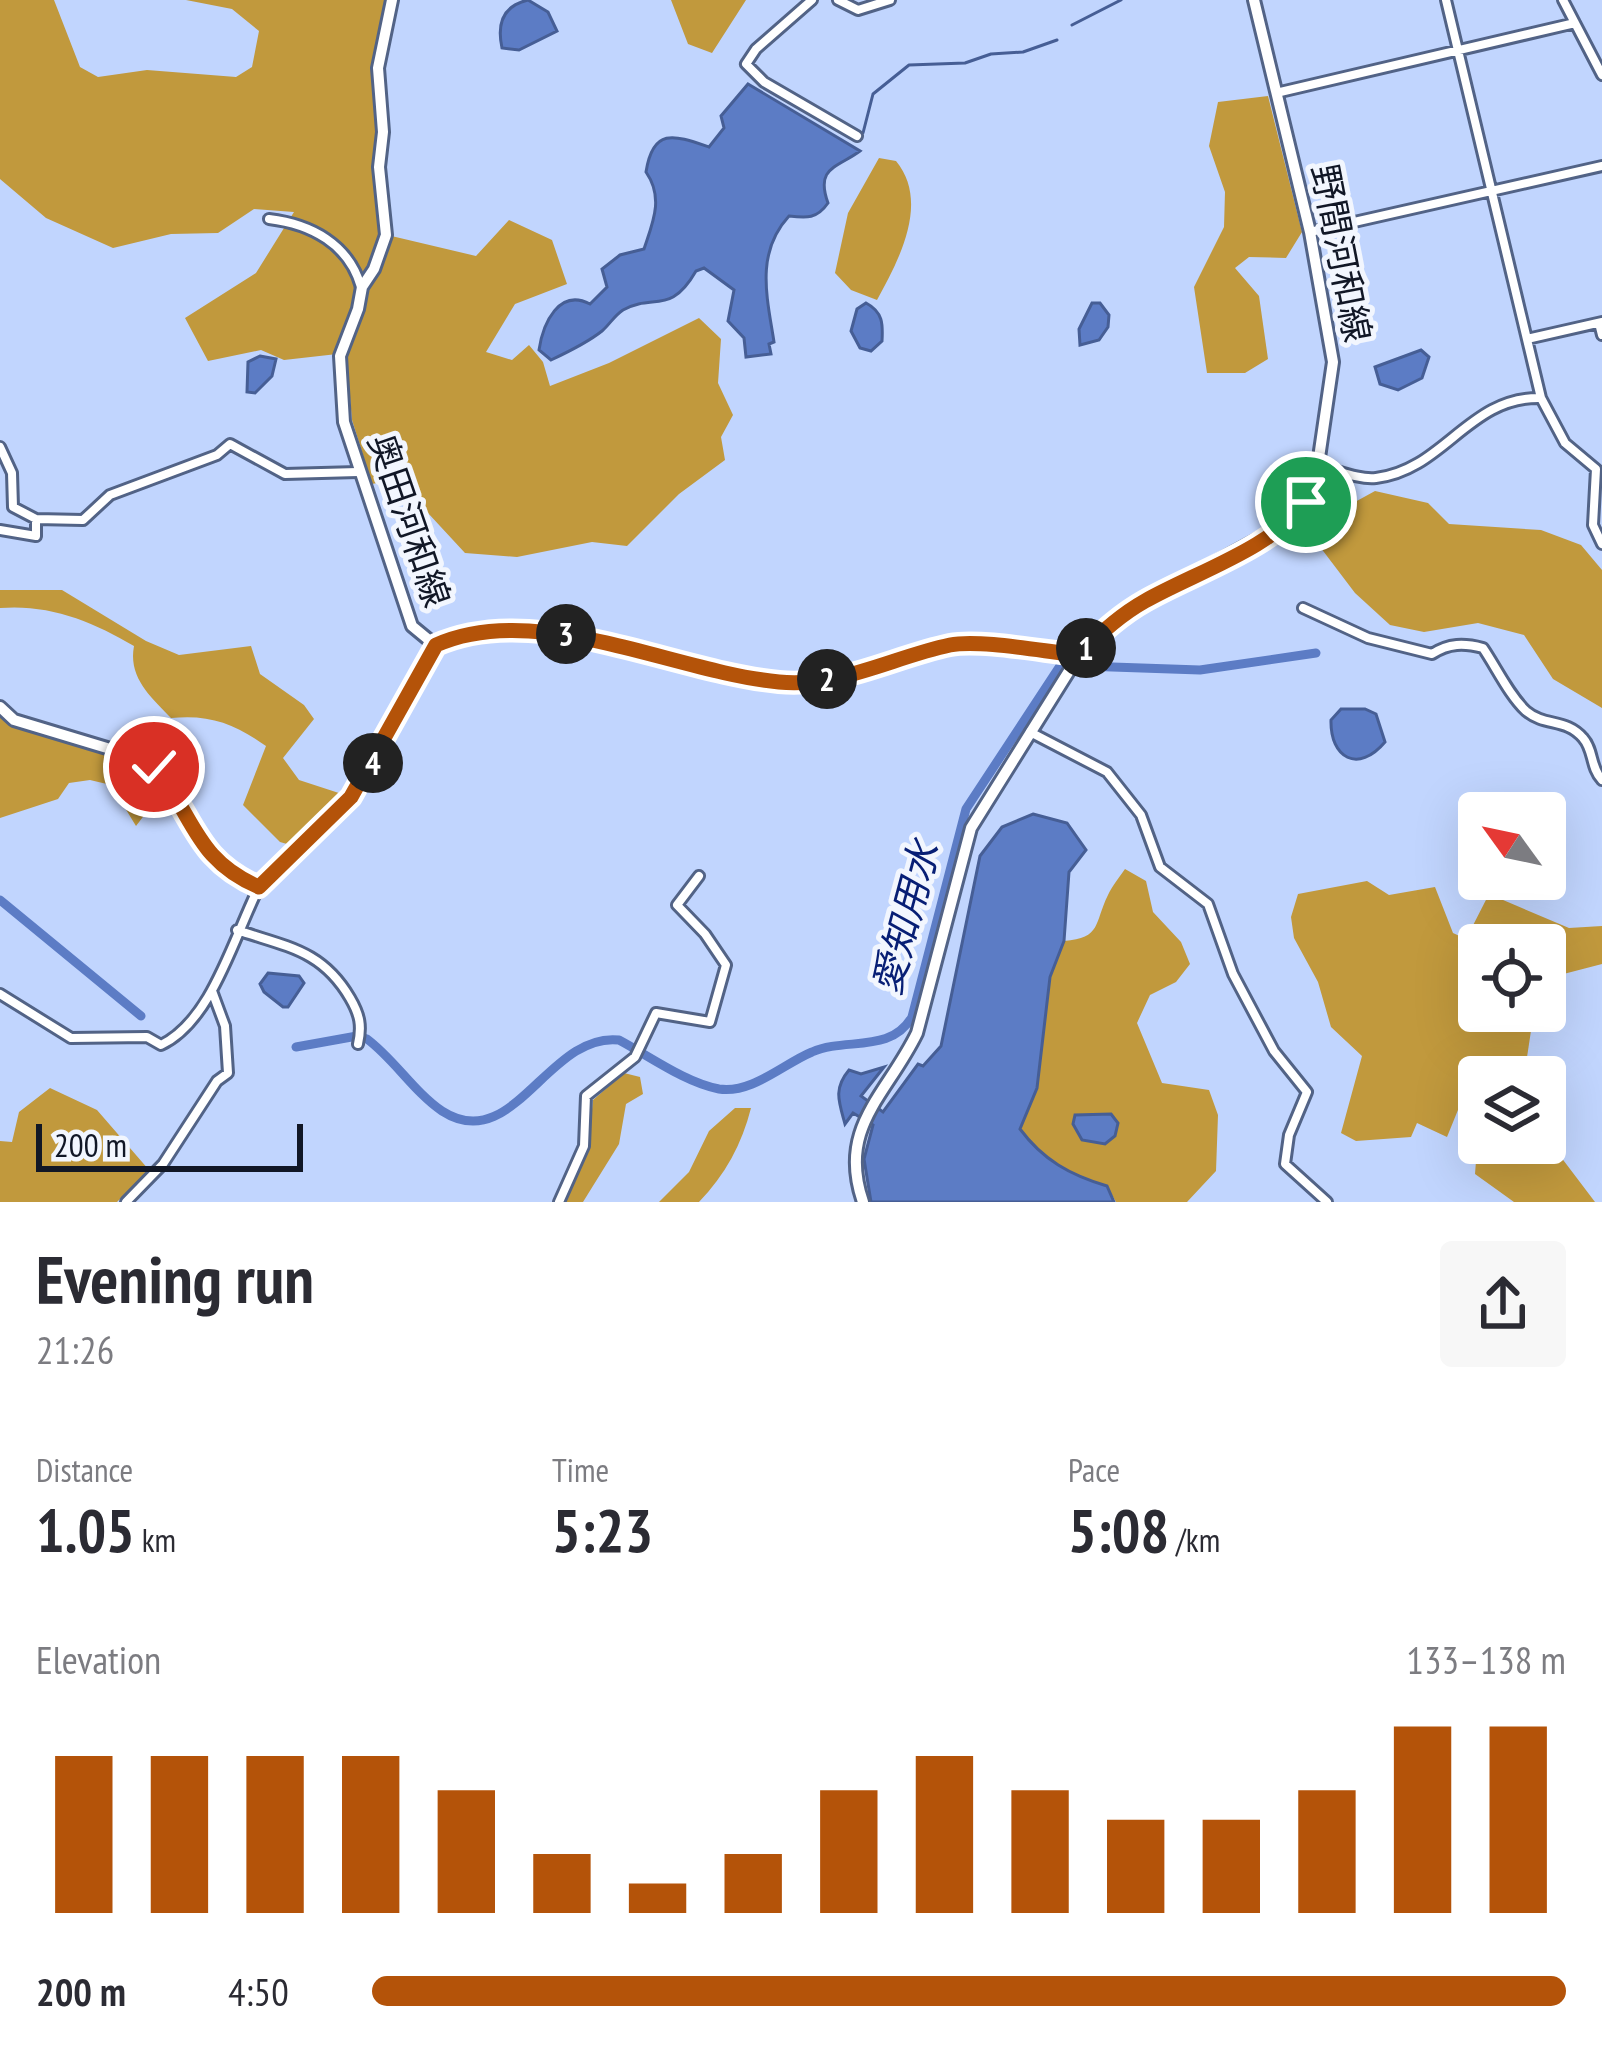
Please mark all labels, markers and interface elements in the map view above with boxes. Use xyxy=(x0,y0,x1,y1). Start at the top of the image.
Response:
street label: 野間河和線 xyxy=(1302,160,1382,346)
street label: 奥田河和線 xyxy=(358,427,462,613)
pin xyxy=(1255,451,1357,553)
icon: arrive xyxy=(1273,469,1339,535)
pin: 3 xyxy=(536,604,596,664)
text: 3 xyxy=(558,612,574,655)
pin: 1 xyxy=(1056,618,1116,678)
text: 1 xyxy=(1078,626,1094,669)
pin: 2 xyxy=(797,649,857,709)
text: 2 xyxy=(819,657,835,700)
pin xyxy=(103,716,205,818)
pin: 4 xyxy=(343,733,403,793)
icon: check xyxy=(121,734,187,800)
text: 4 xyxy=(365,741,381,784)
north arrow xyxy=(1458,792,1566,900)
map controls xyxy=(1458,792,1566,1164)
water label: 愛知用水 xyxy=(860,832,951,1000)
button: locate xyxy=(1458,924,1566,1032)
button: layers xyxy=(1458,1056,1566,1164)
scale bar xyxy=(36,1118,303,1171)
text: 200 m xyxy=(54,1123,127,1166)
text: Evening run xyxy=(36,1236,314,1321)
button: share xyxy=(1440,1241,1566,1367)
text: 21:26 xyxy=(36,1324,114,1375)
text: Distance xyxy=(36,1448,133,1491)
text: Time xyxy=(552,1448,609,1491)
text: Pace xyxy=(1068,1448,1120,1491)
text: 1.05 xyxy=(36,1491,135,1569)
text: 5:23 xyxy=(552,1491,653,1569)
text: 5:08 xyxy=(1068,1491,1169,1569)
text: km xyxy=(135,1518,176,1561)
text: /km xyxy=(1169,1518,1220,1561)
text: Elevation xyxy=(36,1634,161,1685)
text: 133–138 m xyxy=(1406,1634,1566,1685)
text: 200 m xyxy=(36,1966,126,2017)
text: 4:50 xyxy=(228,1966,289,2017)

